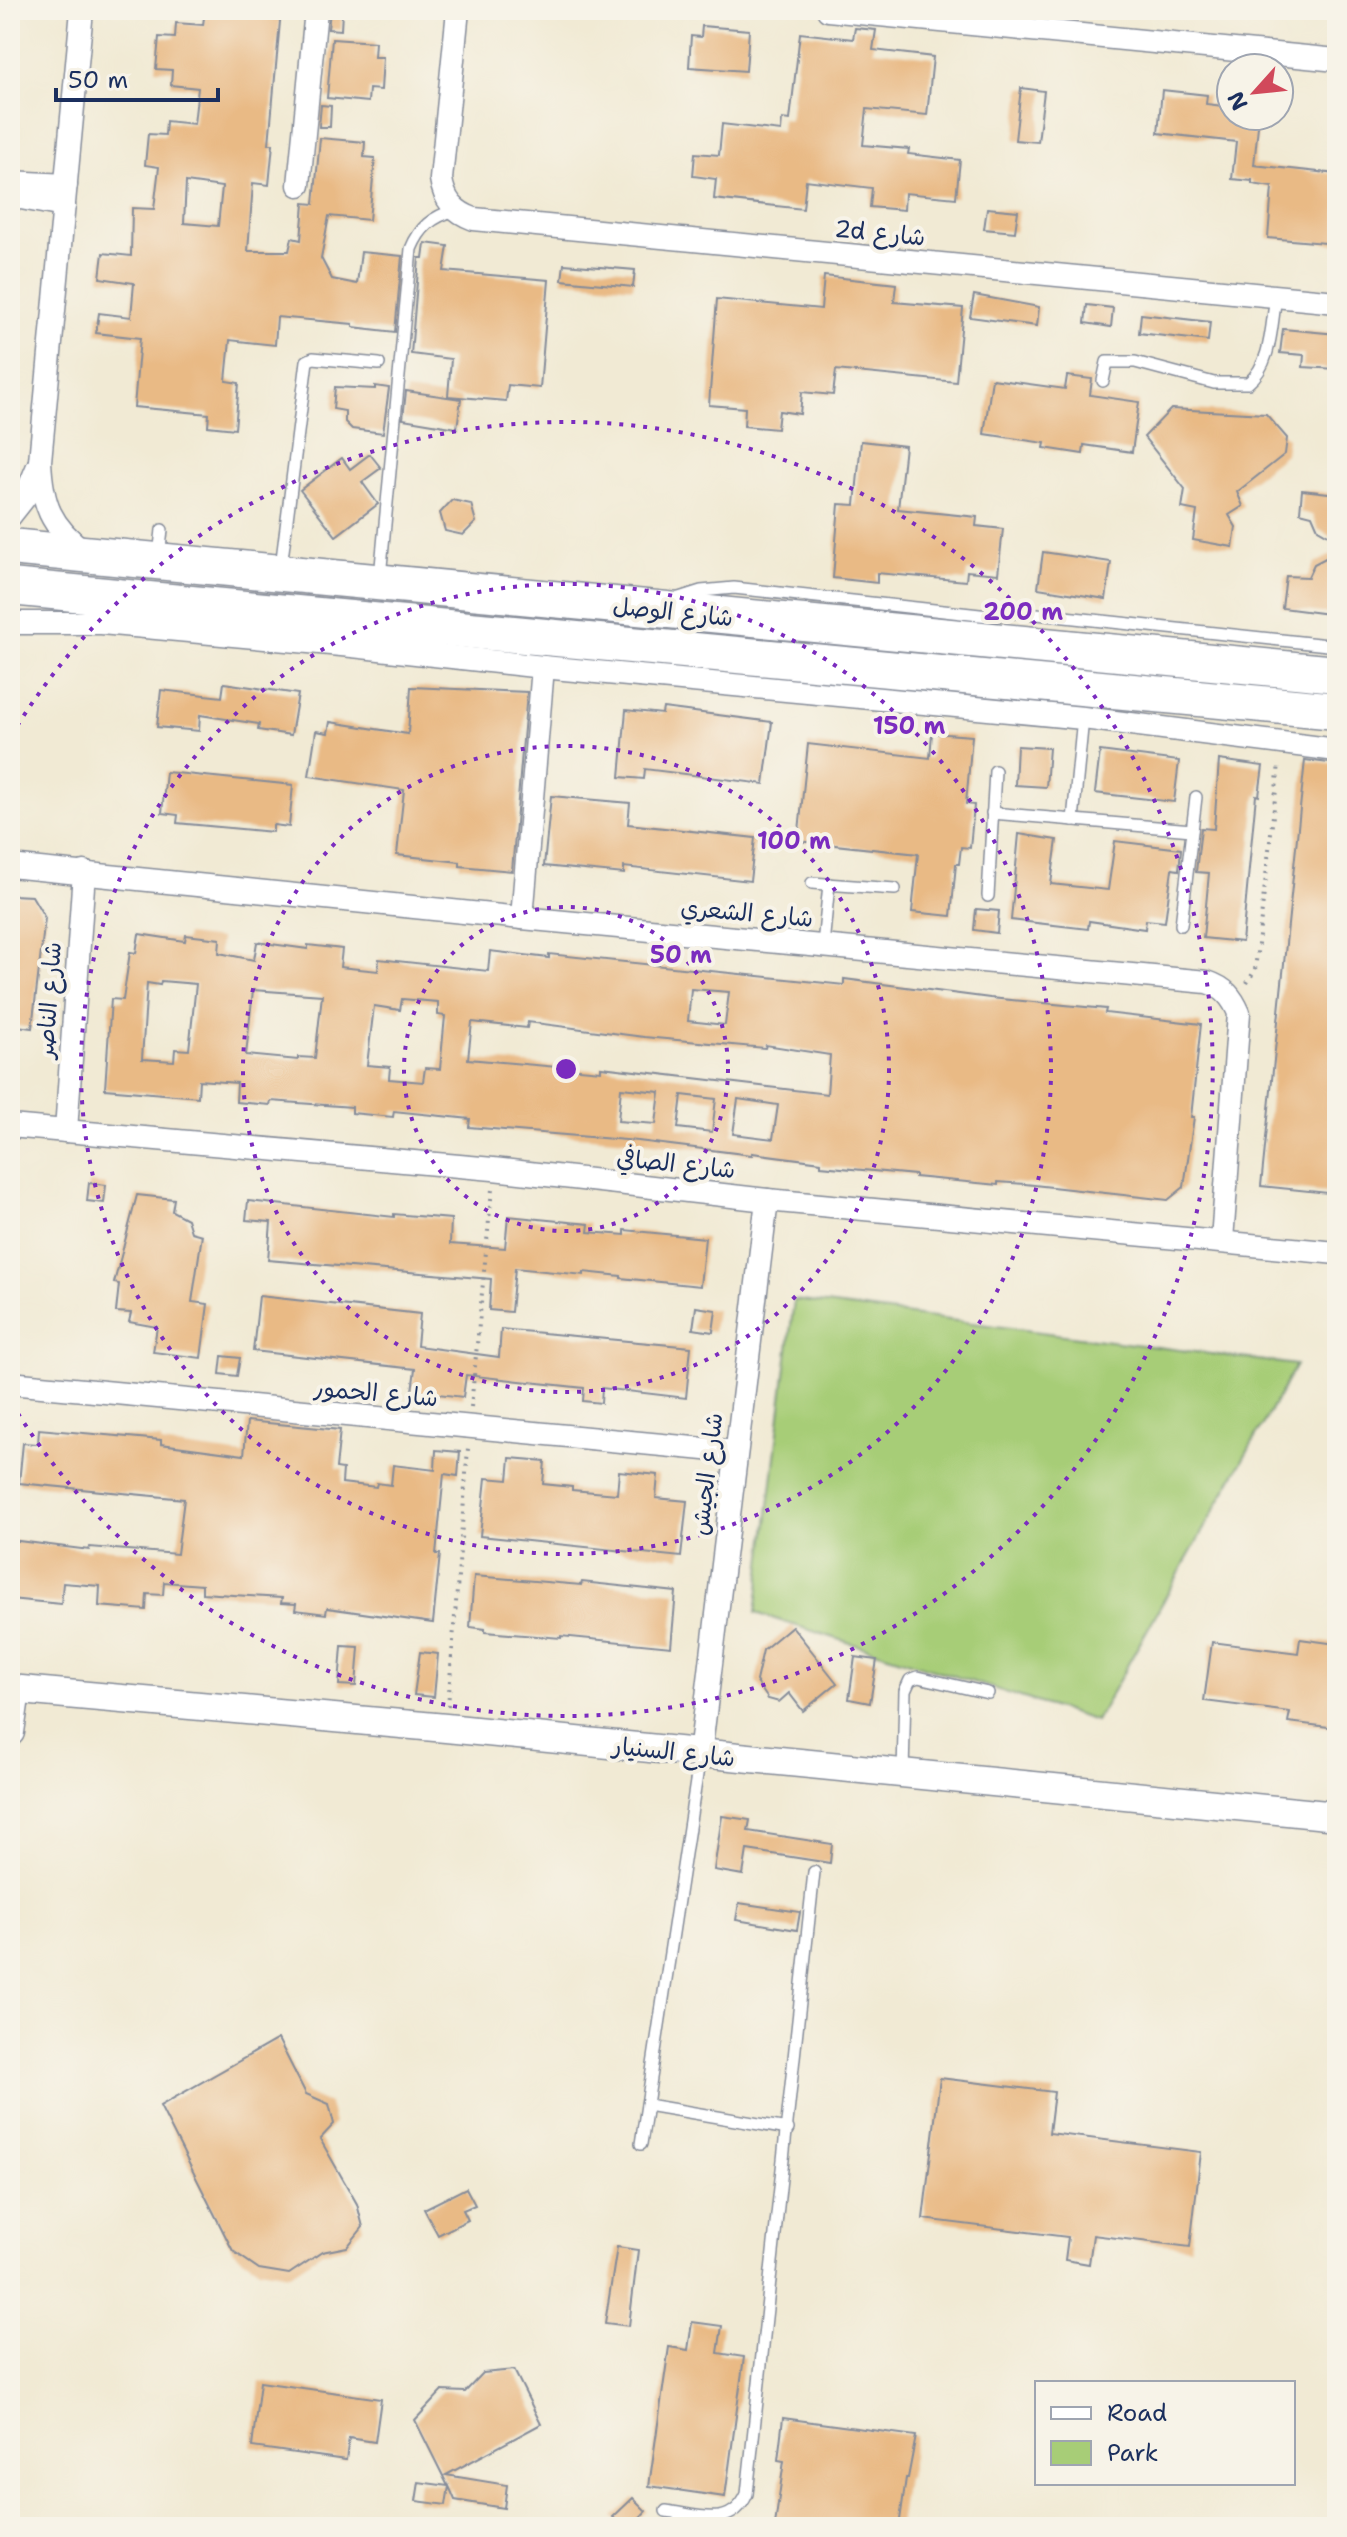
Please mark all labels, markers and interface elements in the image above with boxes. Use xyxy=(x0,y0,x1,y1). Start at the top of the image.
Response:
scale bar xyxy=(56,52,218,102)
north arrow xyxy=(1215,52,1295,132)
text: 50 m xyxy=(68,64,128,96)
text: N xyxy=(1221,87,1255,115)
street label: 2d شارع xyxy=(833,212,927,255)
street label: شارع الوصل xyxy=(611,590,735,635)
text: 200 m xyxy=(983,596,1063,628)
text: 150 m xyxy=(873,710,945,742)
text: 100 m xyxy=(757,825,831,857)
street label: شارع الشعري xyxy=(679,891,815,936)
text: 50 m xyxy=(650,939,712,971)
street label: شارع الناصر xyxy=(29,941,70,1061)
centre of rings xyxy=(552,1055,580,1083)
street label: شارع الصافي xyxy=(615,1142,737,1187)
street label: شارع الحمور xyxy=(312,1372,439,1415)
street label: شارع الجيش xyxy=(684,1411,731,1537)
street label: شارع السنيار xyxy=(609,1729,737,1775)
legend xyxy=(1035,2381,1295,2485)
text: Road xyxy=(1107,2397,1167,2429)
text: Park xyxy=(1107,2437,1159,2469)

